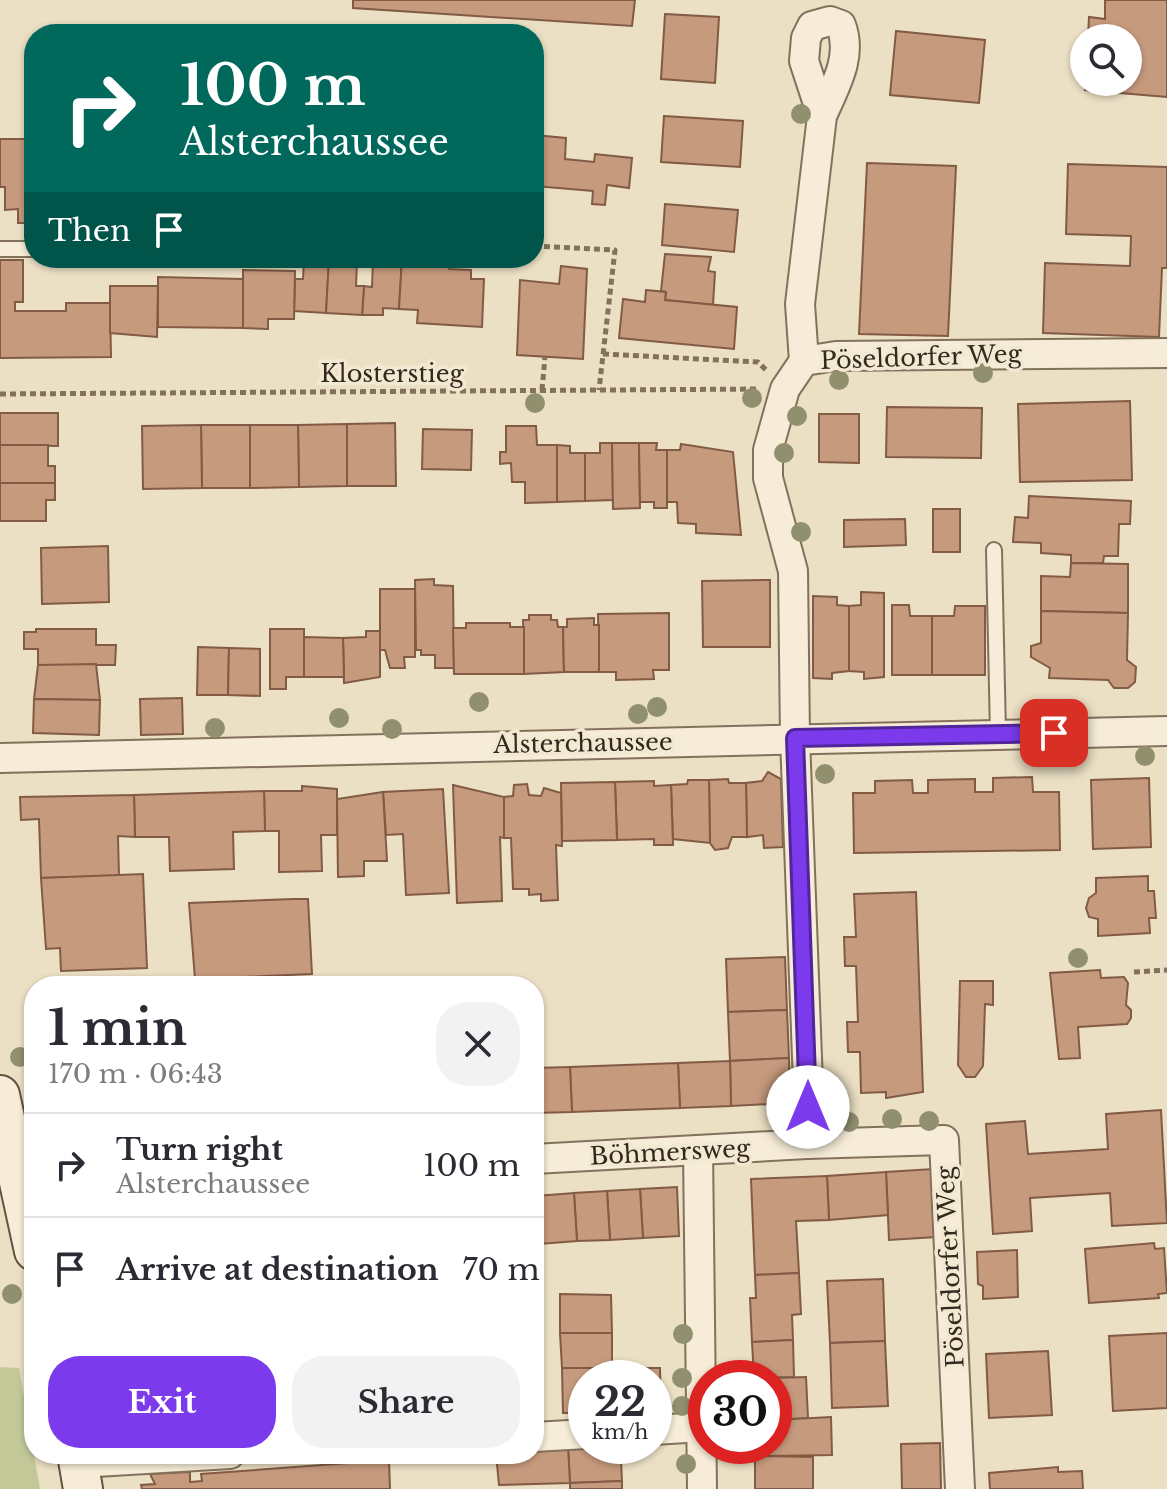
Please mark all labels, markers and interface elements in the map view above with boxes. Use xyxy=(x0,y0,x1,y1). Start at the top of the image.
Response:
map controls xyxy=(1070,24,1142,96)
button: search xyxy=(1070,24,1142,96)
text: 100 m xyxy=(180,51,366,120)
icon: right xyxy=(48,56,152,160)
text: Alsterchaussee xyxy=(180,120,449,165)
icon: arrive xyxy=(147,208,191,252)
text: Then xyxy=(48,212,131,249)
street label: Pöseldorfer Weg xyxy=(820,339,1023,375)
street label: Klosterstieg xyxy=(320,359,464,388)
pin xyxy=(1020,699,1088,767)
icon: arrive xyxy=(1032,711,1076,755)
street label: Alsterchaussee xyxy=(492,727,673,759)
text: 1 min xyxy=(48,998,187,1058)
button: close xyxy=(436,1002,520,1086)
text: 170 m · 06:43 xyxy=(48,1058,223,1090)
position arrow xyxy=(766,1065,850,1149)
text: Turn right xyxy=(116,1131,283,1168)
street label: Böhmersweg xyxy=(589,1133,752,1171)
icon: right xyxy=(48,1143,92,1187)
text: 100 m xyxy=(423,1147,520,1184)
street label: Pöseldorfer Weg xyxy=(930,1165,970,1369)
text: Alsterchaussee xyxy=(116,1168,310,1200)
icon: arrive xyxy=(48,1247,92,1291)
text: Arrive at destination xyxy=(116,1251,439,1288)
text: 70 m xyxy=(463,1251,540,1288)
button: Exit xyxy=(48,1356,276,1448)
button: Share xyxy=(292,1356,520,1448)
speed limit sign: 30 xyxy=(688,1360,792,1464)
text: 22 xyxy=(594,1377,646,1427)
text: km/h xyxy=(592,1420,648,1444)

